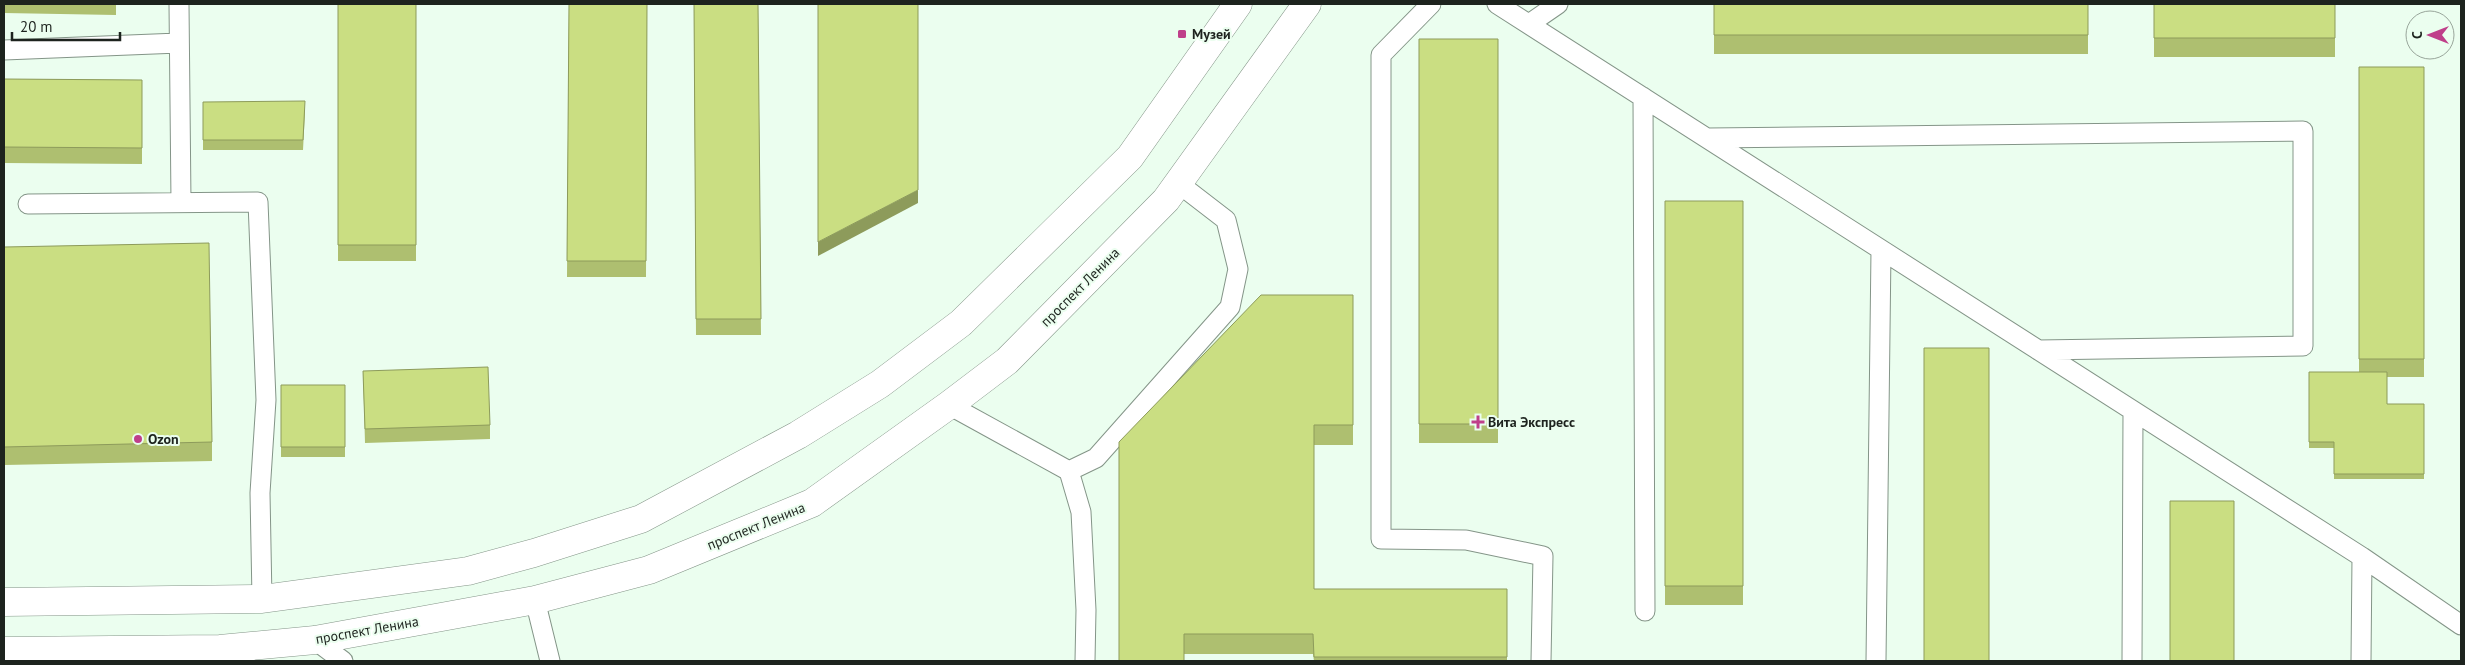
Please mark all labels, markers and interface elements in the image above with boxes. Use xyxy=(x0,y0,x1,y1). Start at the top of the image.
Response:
scale bar xyxy=(12,10,120,42)
north arrow xyxy=(2405,10,2455,60)
text: 20 m xyxy=(20,17,53,36)
place label: Музей xyxy=(1192,25,1231,43)
marker: Музей xyxy=(1176,28,1188,40)
text: С xyxy=(2408,31,2426,39)
street label: проспект Ленина xyxy=(1037,244,1123,330)
place label: Вита Экспресс xyxy=(1488,413,1575,431)
marker: Вита Экспресс xyxy=(1472,416,1484,428)
place label: Ozon xyxy=(148,430,179,448)
marker: Ozon xyxy=(132,433,144,445)
street label: проспект Ленина xyxy=(704,498,808,554)
street label: проспект Ленина xyxy=(314,612,420,648)

